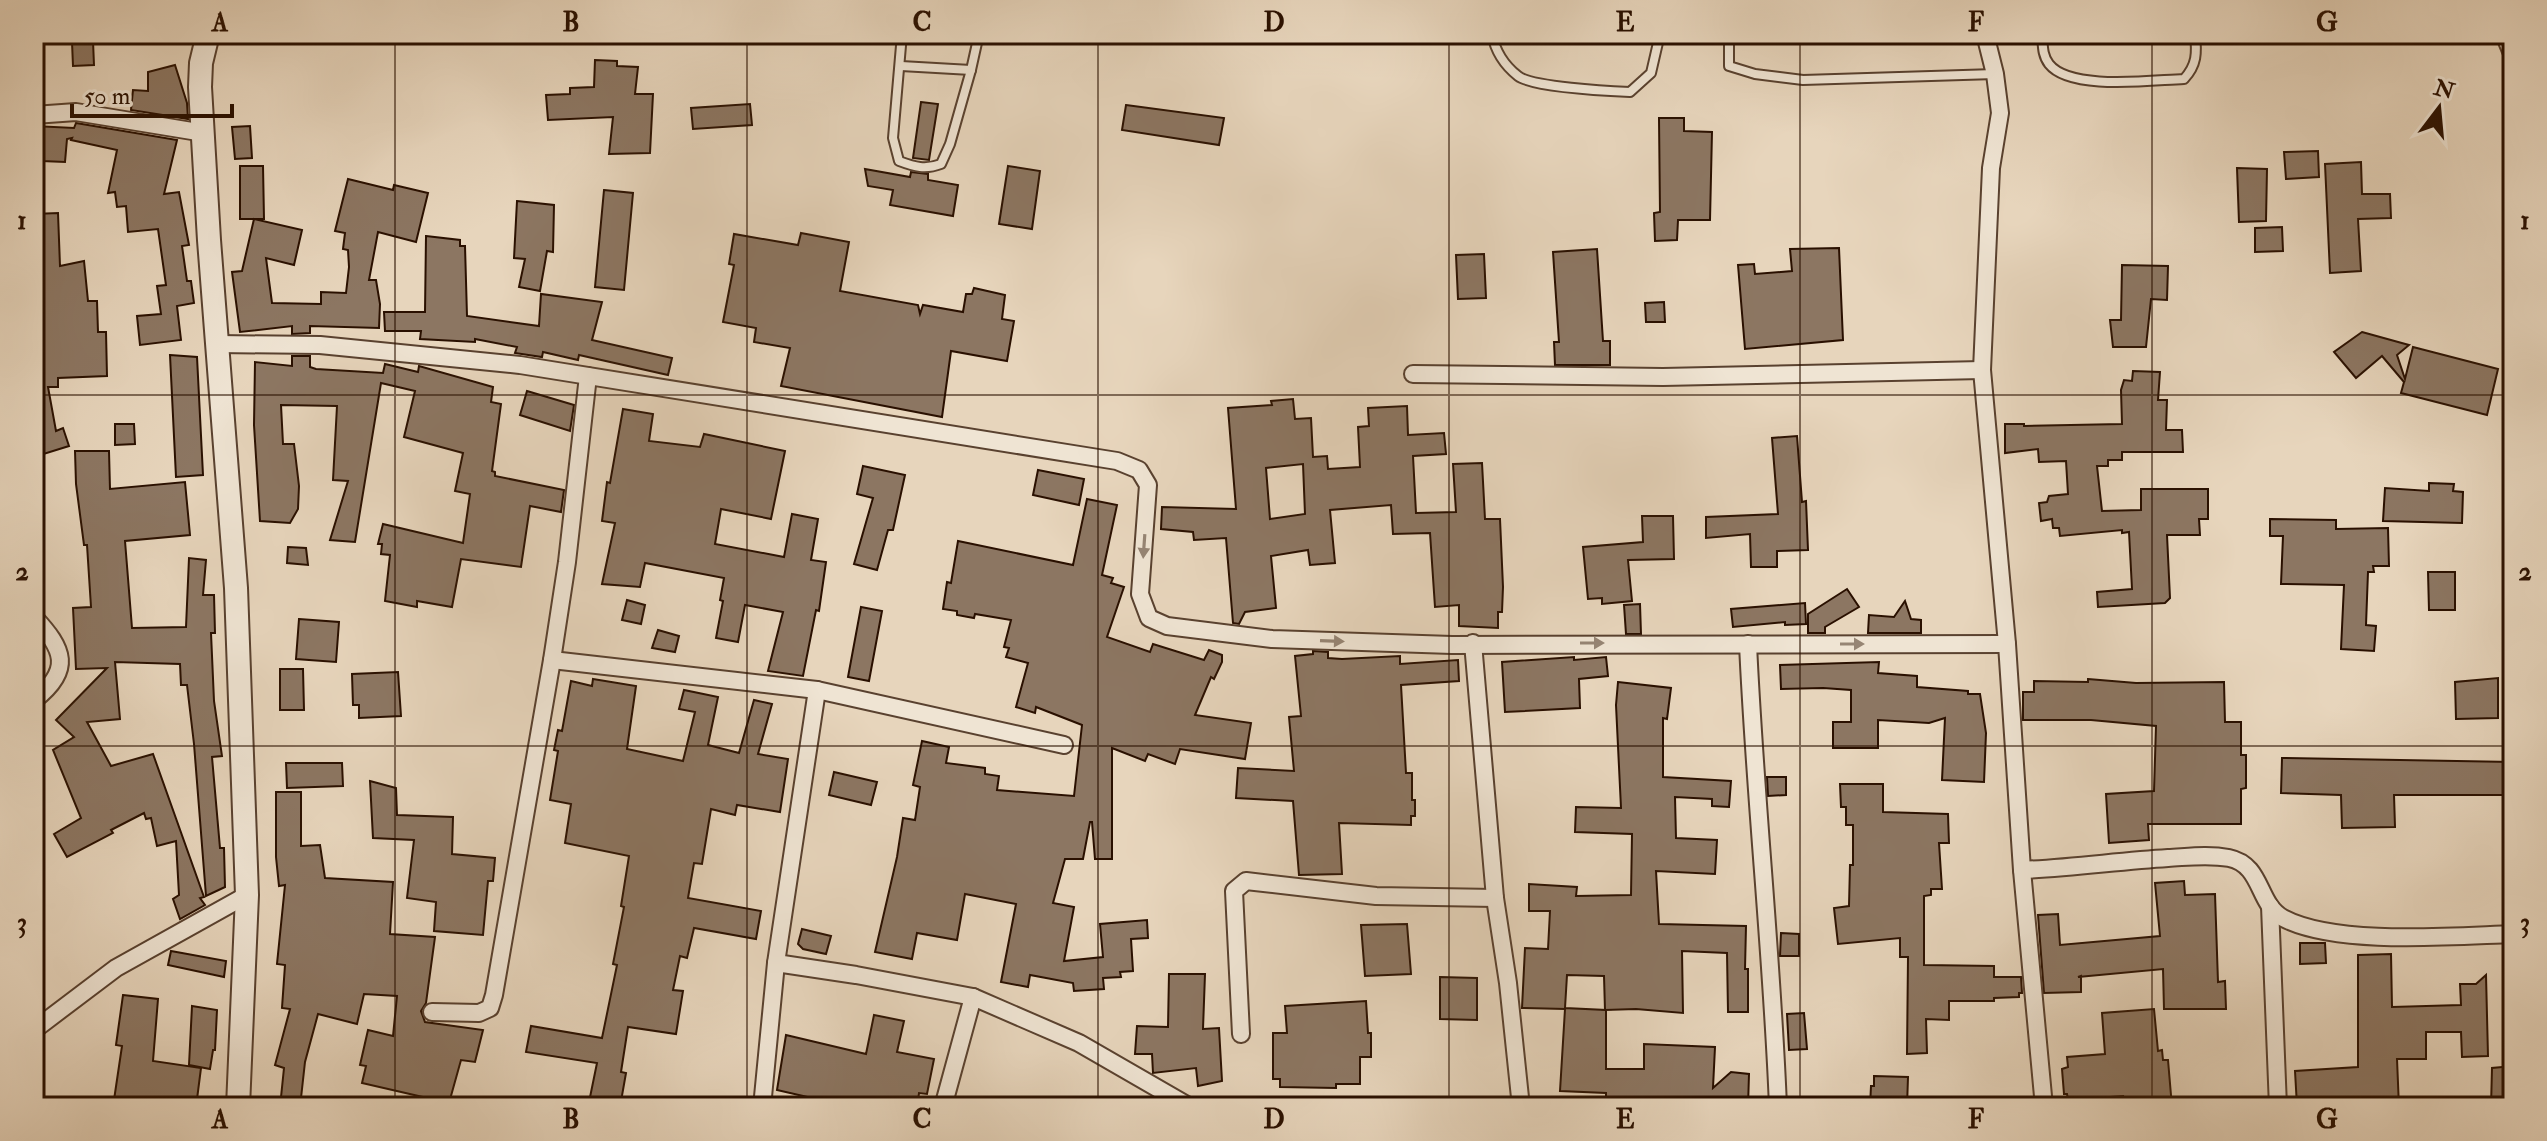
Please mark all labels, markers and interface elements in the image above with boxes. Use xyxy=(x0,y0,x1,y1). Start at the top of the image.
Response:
text: A xyxy=(211,7,229,39)
text: B xyxy=(562,7,580,39)
text: C xyxy=(912,7,932,39)
text: D xyxy=(1263,7,1285,39)
text: E xyxy=(1616,7,1635,39)
text: F xyxy=(1968,7,1985,39)
text: G xyxy=(2316,7,2338,39)
scale bar xyxy=(72,68,232,118)
north arrow xyxy=(2399,68,2479,148)
text: N xyxy=(2430,73,2458,106)
text: 50 m xyxy=(84,81,131,112)
text: 1 xyxy=(17,205,27,237)
text: 1 xyxy=(2520,205,2530,237)
one-way arrow xyxy=(1137,534,1150,559)
text: 2 xyxy=(15,556,29,588)
text: 2 xyxy=(2518,556,2532,588)
one-way arrow xyxy=(1320,635,1345,648)
one-way arrow xyxy=(1580,637,1605,649)
one-way arrow xyxy=(1840,638,1865,650)
text: 3 xyxy=(17,907,27,939)
text: 3 xyxy=(2520,907,2530,939)
text: A xyxy=(211,1104,229,1136)
text: B xyxy=(562,1104,580,1136)
text: C xyxy=(912,1104,932,1136)
text: D xyxy=(1263,1104,1285,1136)
text: E xyxy=(1616,1104,1635,1136)
text: F xyxy=(1968,1104,1985,1136)
text: G xyxy=(2316,1104,2338,1136)

